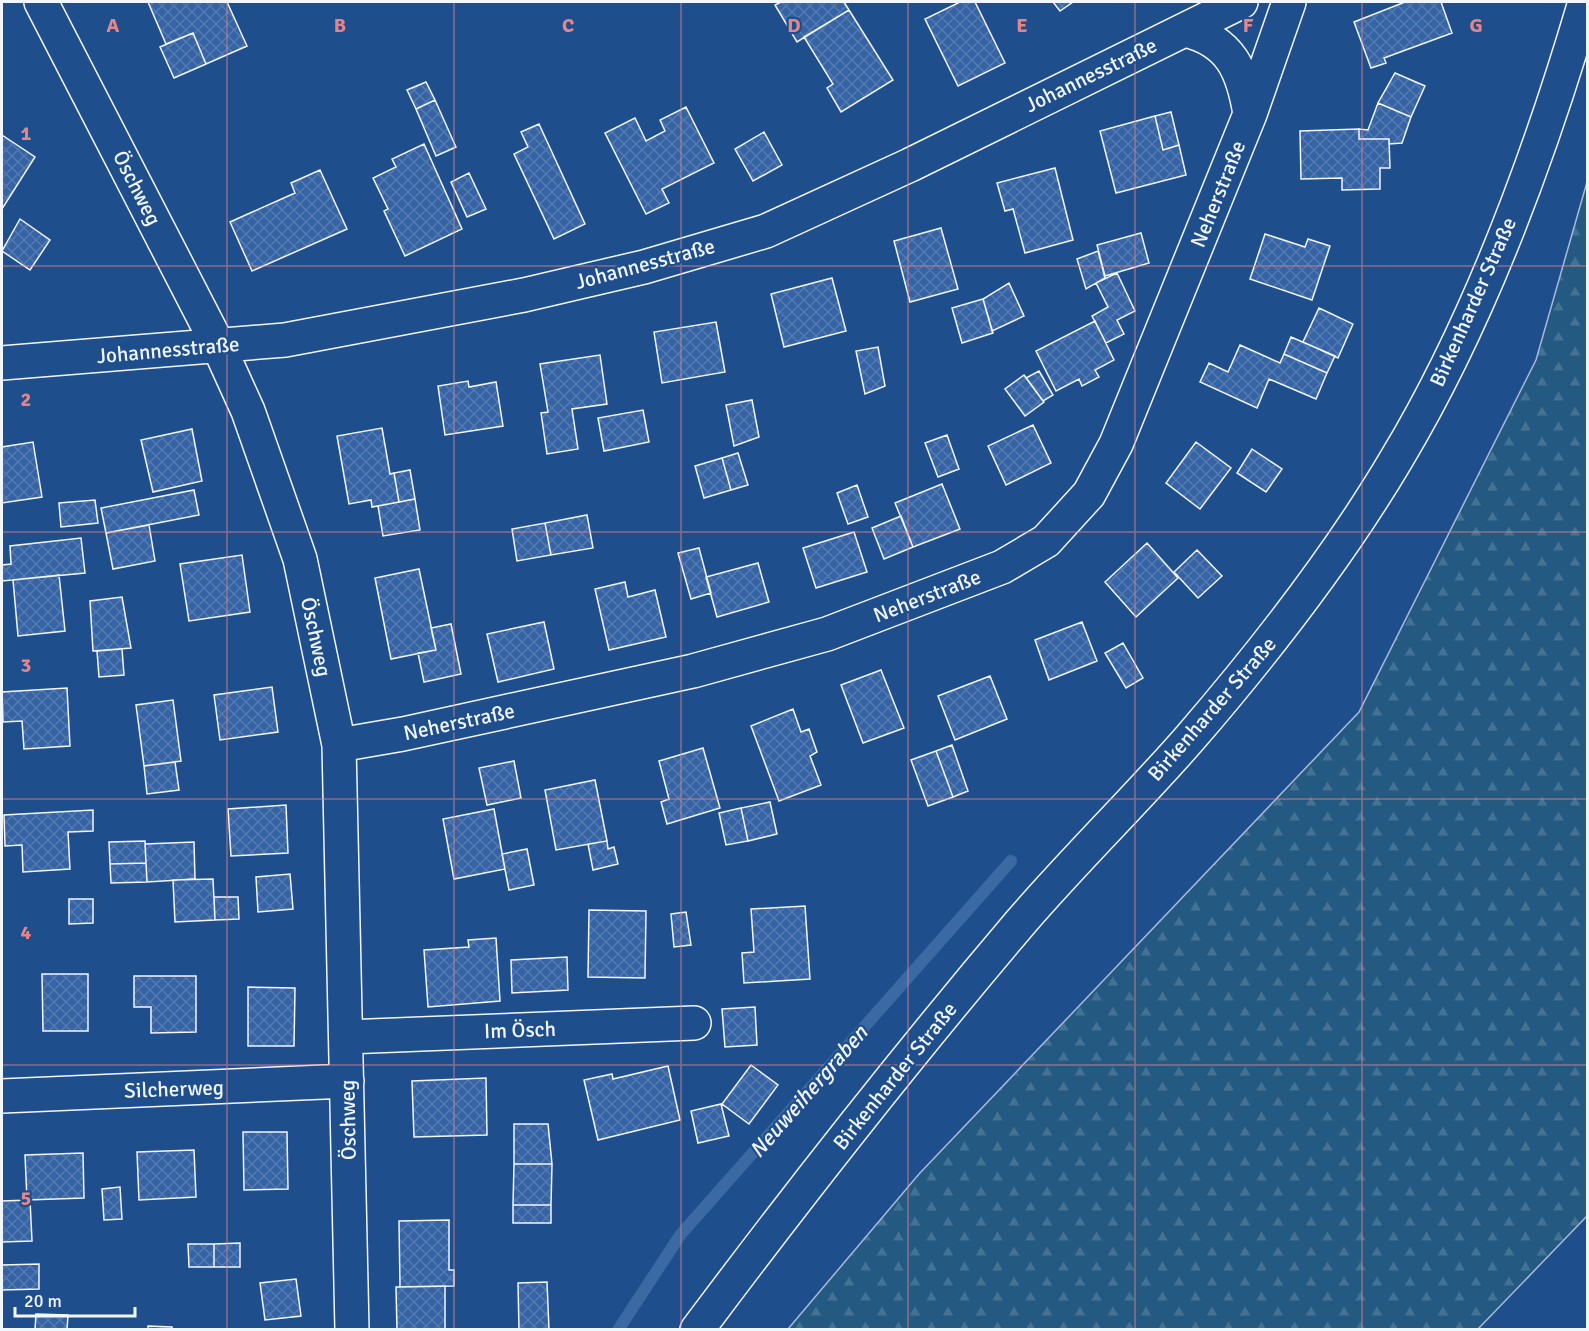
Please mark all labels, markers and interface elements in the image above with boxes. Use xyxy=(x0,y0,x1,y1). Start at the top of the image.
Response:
text: A xyxy=(107,13,120,38)
text: B xyxy=(334,13,346,38)
text: C xyxy=(562,13,574,38)
text: D xyxy=(787,13,801,38)
text: E xyxy=(1016,13,1028,38)
text: F xyxy=(1243,13,1254,38)
text: G xyxy=(1469,13,1483,38)
street label: Johannesstraße xyxy=(1021,32,1161,118)
text: 1 xyxy=(21,121,32,146)
street label: Neherstraße xyxy=(1185,137,1251,251)
street label: Öschweg xyxy=(107,146,167,230)
street label: Birkenharder Straße xyxy=(1424,213,1522,391)
street label: Johannesstraße xyxy=(572,233,718,295)
street label: Johannesstraße xyxy=(95,331,241,369)
text: 2 xyxy=(21,387,31,412)
street label: Neherstraße xyxy=(870,564,984,628)
street label: Öschweg xyxy=(295,595,337,679)
street label: Birkenharder Straße xyxy=(1142,632,1282,786)
text: 3 xyxy=(21,653,31,678)
street label: Neherstraße xyxy=(401,698,517,746)
text: 4 xyxy=(21,920,32,945)
street label: Birkenharder Straße xyxy=(827,997,963,1155)
street label: Im Ösch xyxy=(484,1016,556,1044)
water label: Neuweihergraben xyxy=(743,1019,874,1163)
street label: Silcherweg xyxy=(124,1074,224,1104)
street label: Öschweg xyxy=(334,1080,362,1160)
text: 5 xyxy=(21,1186,31,1211)
scale bar xyxy=(15,1280,135,1318)
text: 20 m xyxy=(24,1290,62,1312)

